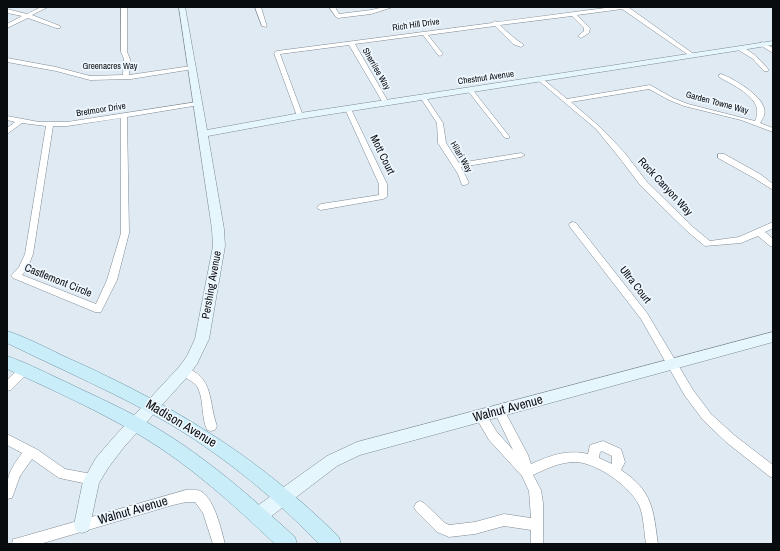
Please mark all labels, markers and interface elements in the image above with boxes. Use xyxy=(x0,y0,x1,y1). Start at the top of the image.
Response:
street label: Rich Hill Drive xyxy=(392,16,440,34)
street label: Sherrilee Way xyxy=(360,46,392,92)
street label: Greenacres Way xyxy=(82,62,138,72)
street label: Chestnut Avenue xyxy=(457,69,515,87)
street label: Garden Towne Way xyxy=(684,89,750,117)
street label: Bretmoor Drive xyxy=(75,101,127,119)
street label: Mott Court xyxy=(367,133,397,177)
street label: Hilari Way xyxy=(448,140,474,174)
street label: Rock Canyon Way xyxy=(635,155,695,219)
street label: Pershing Avenue xyxy=(200,250,224,320)
street label: Castlemont Circle xyxy=(22,261,94,301)
street label: Ultra Court xyxy=(616,264,654,306)
street label: Walnut Avenue xyxy=(471,392,545,426)
street label: Madison Avenue xyxy=(143,397,219,451)
street label: Walnut Avenue xyxy=(96,494,170,528)

